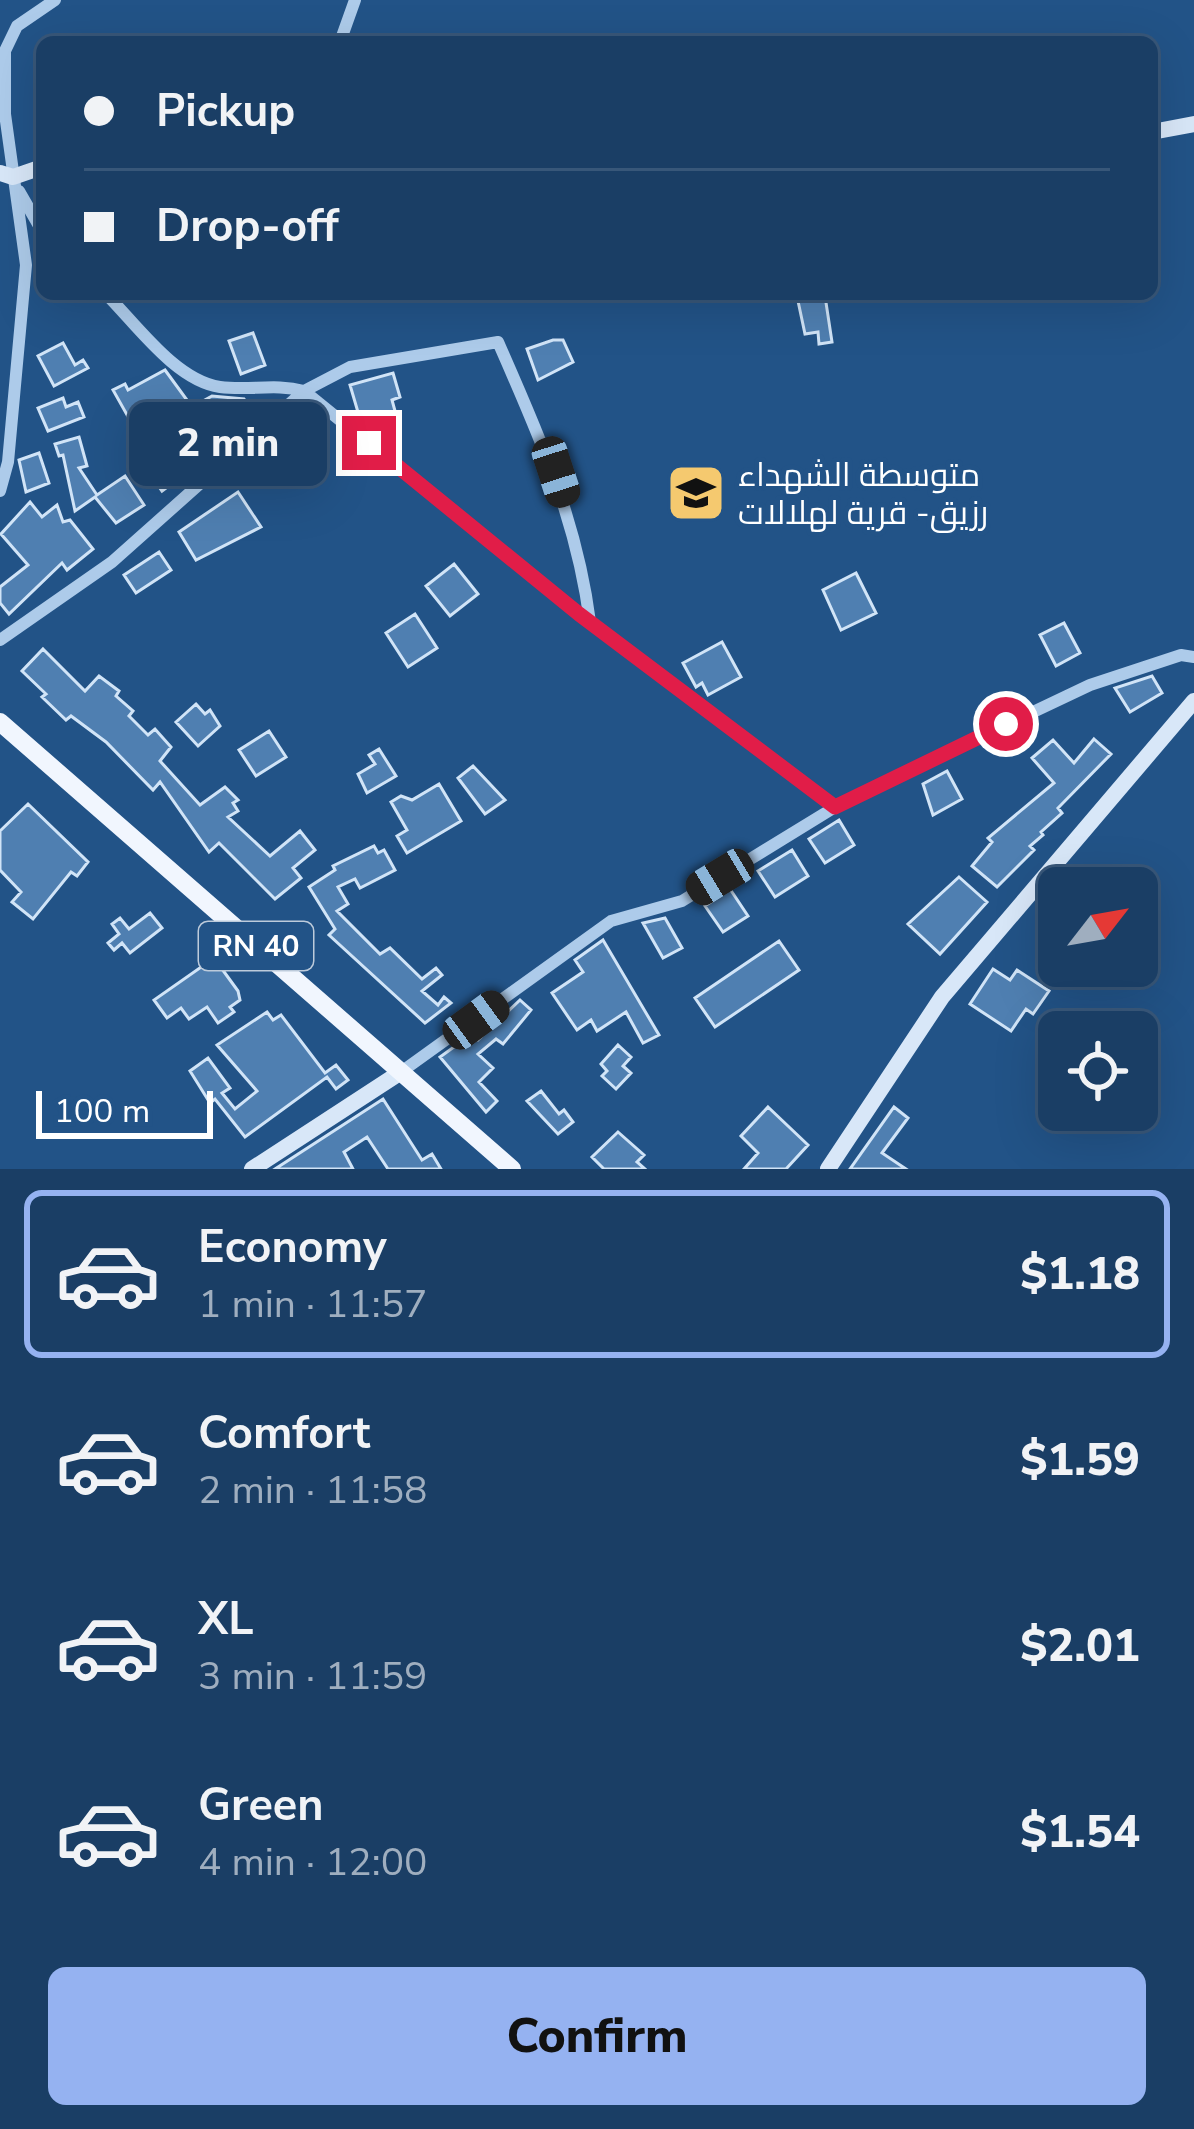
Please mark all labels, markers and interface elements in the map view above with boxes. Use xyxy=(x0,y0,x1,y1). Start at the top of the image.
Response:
text: Pickup xyxy=(156,81,295,142)
text: Drop-off xyxy=(156,196,339,257)
callout: 2 min xyxy=(129,401,327,485)
route end xyxy=(342,416,396,470)
text: 2 min xyxy=(177,417,279,470)
car xyxy=(528,432,584,512)
place label: متوسطة الشهداء رزيق- قرية لهلالات xyxy=(738,453,988,536)
school or university icon: متوسطة الشهداء رزيق- قرية لهلالات xyxy=(665,462,727,524)
route start xyxy=(979,697,1033,751)
car xyxy=(680,843,760,911)
north arrow xyxy=(1038,867,1158,987)
map controls xyxy=(1038,867,1158,1131)
road number: RN 40 xyxy=(199,922,313,970)
car xyxy=(436,984,516,1056)
button: locate xyxy=(1038,1011,1158,1131)
scale bar xyxy=(36,1085,213,1138)
text: 100 m xyxy=(54,1089,150,1134)
text: Economy xyxy=(198,1217,387,1278)
icon: car xyxy=(54,1220,162,1328)
text: $1.18 xyxy=(1020,1244,1140,1305)
text: 1 min · 11:57 xyxy=(198,1278,427,1331)
text: Comfort xyxy=(198,1403,370,1464)
icon: car xyxy=(54,1406,162,1514)
text: $1.59 xyxy=(1020,1430,1140,1491)
text: 2 min · 11:58 xyxy=(198,1464,427,1517)
text: XL xyxy=(198,1589,254,1650)
icon: car xyxy=(54,1592,162,1700)
text: $2.01 xyxy=(1020,1616,1140,1677)
text: 3 min · 11:59 xyxy=(198,1650,427,1703)
text: Green xyxy=(198,1775,324,1836)
icon: car xyxy=(54,1778,162,1886)
text: $1.54 xyxy=(1020,1802,1140,1863)
text: 4 min · 12:00 xyxy=(198,1836,427,1889)
button: Confirm xyxy=(48,1967,1146,2105)

